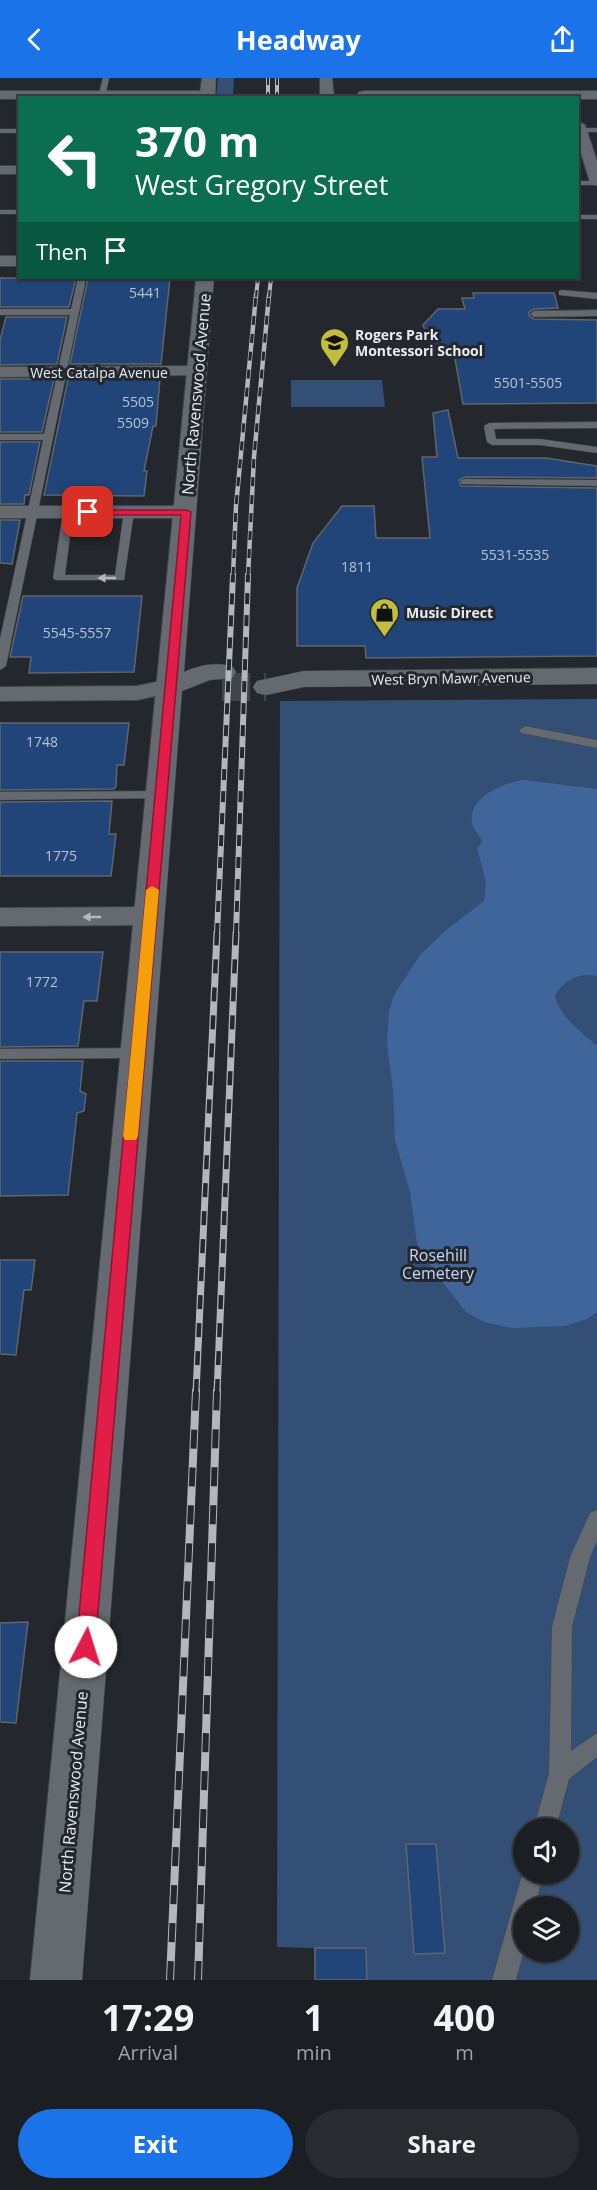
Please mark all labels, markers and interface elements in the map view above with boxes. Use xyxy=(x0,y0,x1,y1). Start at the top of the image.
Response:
text: Headway xyxy=(236,21,361,58)
icon: back xyxy=(18,23,51,56)
icon: share xyxy=(546,23,579,56)
text: 370 m xyxy=(135,112,259,169)
icon: left xyxy=(36,120,114,198)
text: West Gregory Street xyxy=(135,166,388,203)
icon: arrive xyxy=(99,234,132,267)
text: Then xyxy=(36,236,87,266)
house number: 5441 xyxy=(129,283,161,302)
street label: North Ravenswood Avenue xyxy=(176,292,216,496)
place label: Rogers Park Montessori School xyxy=(355,325,483,360)
school or university icon: Rogers Park Montessori School xyxy=(318,326,350,368)
street label: West Catalpa Avenue xyxy=(30,363,168,382)
house number: 5501-5505 xyxy=(494,373,562,392)
house number: 5505 xyxy=(122,392,154,411)
house number: 5509 xyxy=(117,413,149,432)
pin xyxy=(62,486,113,537)
icon: arrive xyxy=(71,495,104,528)
house number: 5531-5535 xyxy=(481,545,549,564)
house number: 1811 xyxy=(341,557,373,576)
one-way arrow xyxy=(98,573,117,583)
shop icon: Music Direct xyxy=(369,596,401,638)
place label: Music Direct xyxy=(406,603,493,622)
house number: 5545-5557 xyxy=(43,623,111,642)
street label: West Bryn Mawr Avenue xyxy=(371,667,531,689)
house number: 1748 xyxy=(26,732,58,751)
house number: 1775 xyxy=(45,846,77,865)
one-way arrow xyxy=(82,912,101,922)
house number: 1772 xyxy=(26,972,58,991)
park label: Rosehill Cemetery xyxy=(402,1244,475,1284)
position arrow xyxy=(54,1615,118,1679)
street label: North Ravenswood Avenue xyxy=(53,1690,93,1894)
map controls xyxy=(513,1818,579,1962)
button: sound xyxy=(513,1818,579,1884)
button: layers xyxy=(513,1896,579,1962)
text: 17:29 xyxy=(102,1993,194,2042)
text: 1 xyxy=(304,1993,324,2042)
text: 400 xyxy=(434,1993,495,2042)
text: Arrival xyxy=(118,2039,178,2066)
text: min xyxy=(296,2039,332,2066)
text: m xyxy=(455,2039,474,2066)
button: Exit xyxy=(18,2109,293,2178)
button: Share xyxy=(305,2109,579,2178)

